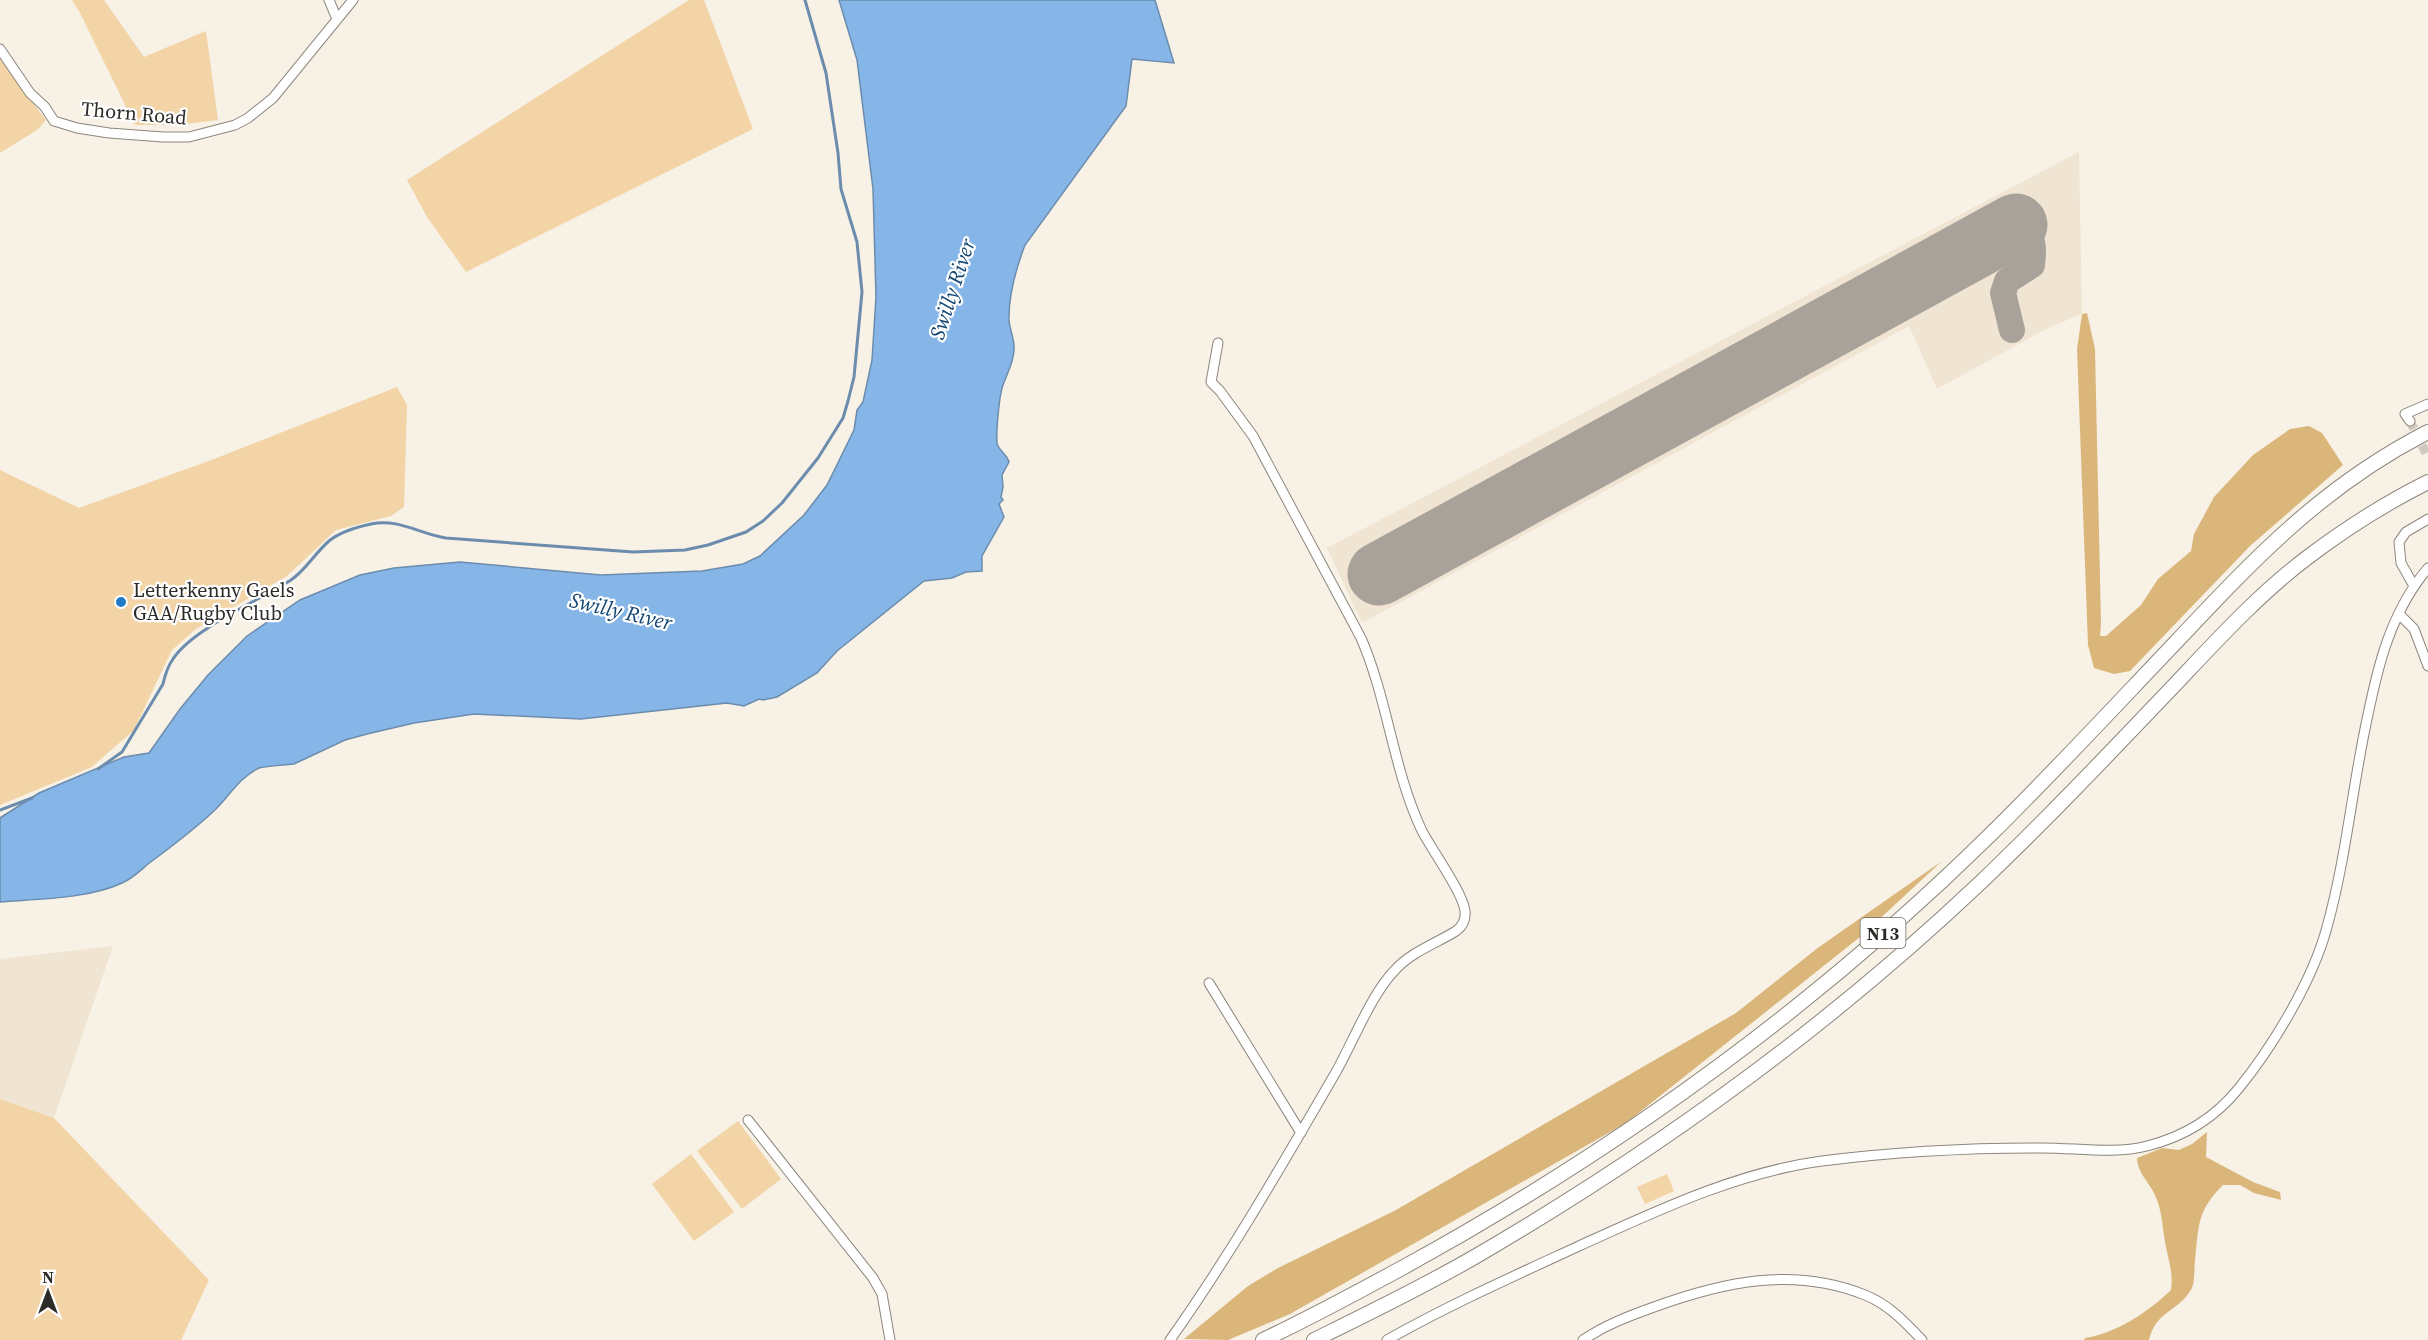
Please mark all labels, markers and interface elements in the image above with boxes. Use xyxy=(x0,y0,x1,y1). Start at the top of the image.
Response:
street label: Thorn Road xyxy=(80,94,188,132)
water label: Swilly River xyxy=(922,234,982,343)
place label: Letterkenny Gaels GAA/Rugby Club xyxy=(133,576,294,627)
water label: Swilly River xyxy=(567,585,676,637)
marker: Letterkenny Gaels GAA/Rugby Club xyxy=(114,595,128,609)
road number: N13 xyxy=(1860,918,1906,948)
north arrow xyxy=(18,1262,78,1322)
text: N xyxy=(42,1266,54,1288)

